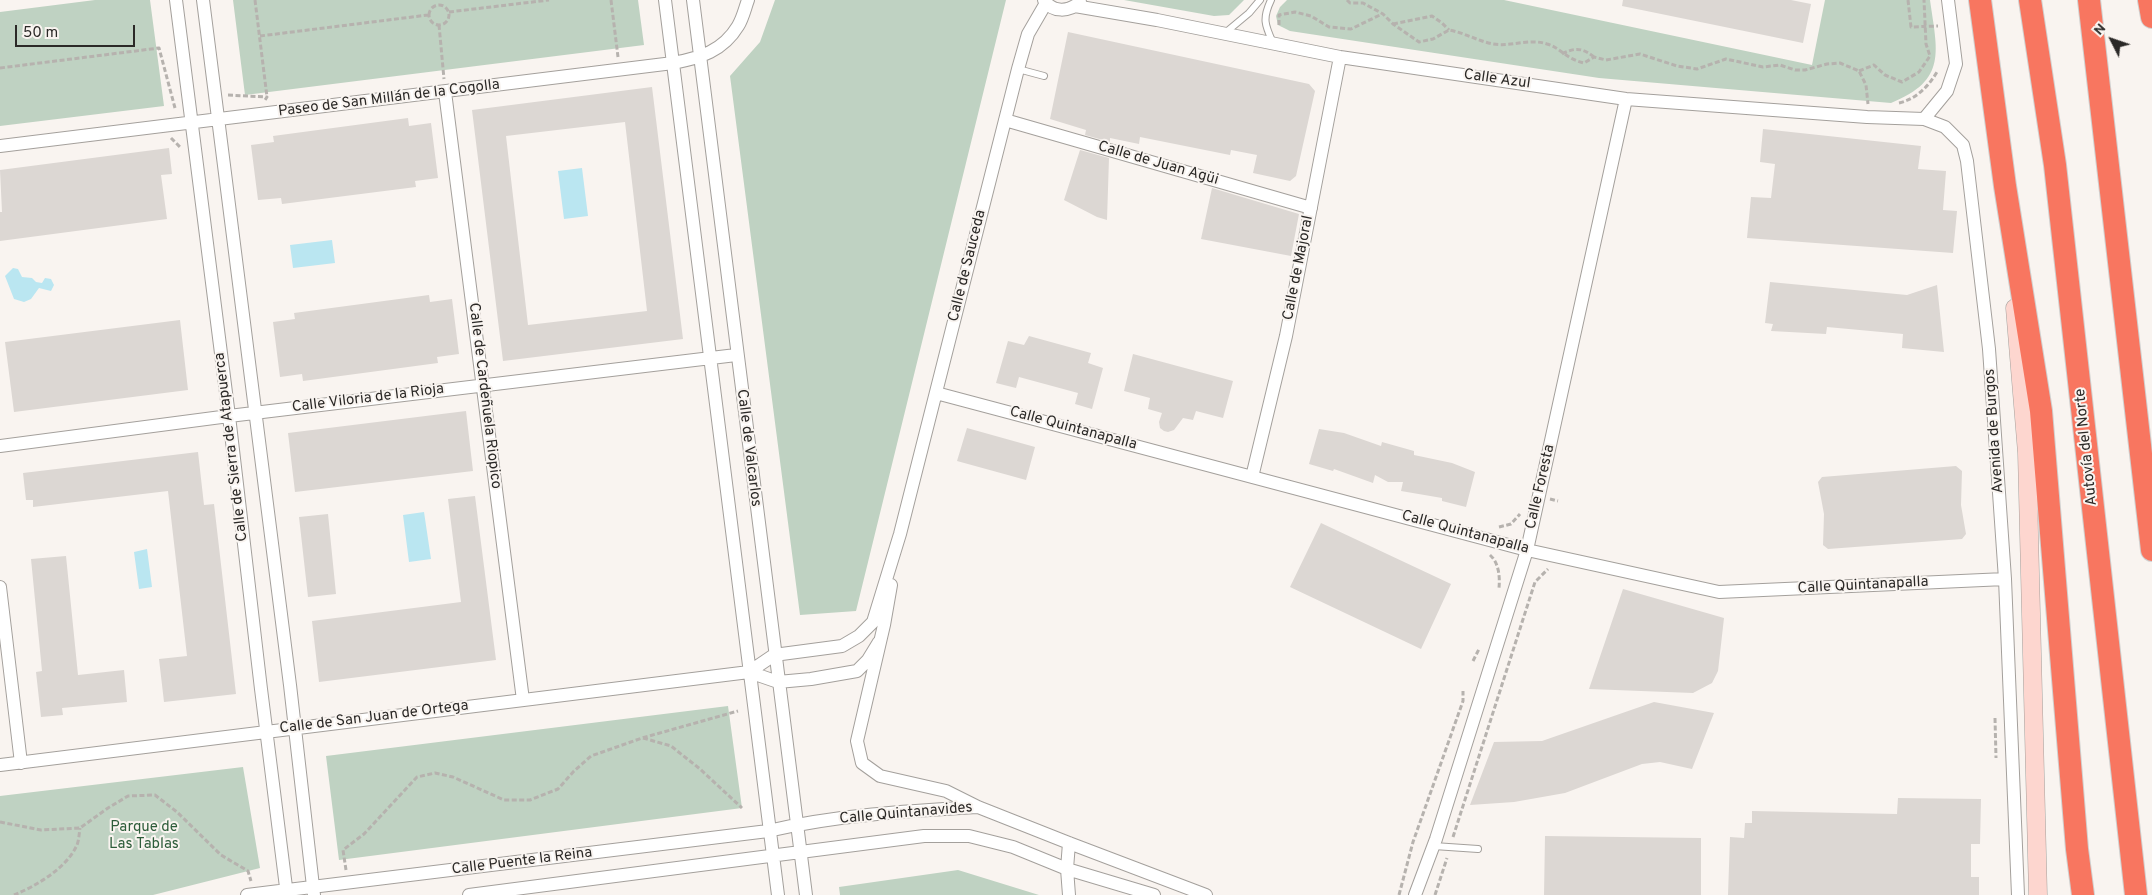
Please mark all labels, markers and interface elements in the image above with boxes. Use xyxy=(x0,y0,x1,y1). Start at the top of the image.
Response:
scale bar xyxy=(18,15,138,47)
north arrow xyxy=(2087,15,2137,65)
text: N xyxy=(2091,20,2110,39)
text: 50 m xyxy=(23,24,58,43)
street label: Calle Azul xyxy=(1462,66,1532,94)
street label: Paseo de San Millán de la Cogolla xyxy=(277,76,501,122)
street label: Calle de Juan Agüi xyxy=(1096,138,1220,190)
street label: Calle de Sauceda xyxy=(945,208,991,324)
street label: Calle de Majoral xyxy=(1280,214,1318,322)
street label: Calle de Cardeñuela Riopico xyxy=(464,302,504,490)
street label: Calle de Sierra de Atapuerca xyxy=(211,352,253,542)
street label: Avenida de Burgos xyxy=(1982,368,2008,494)
street label: Calle Viloria de la Rioja xyxy=(291,381,445,417)
street label: Autovía del Norte xyxy=(2072,387,2102,507)
street label: Calle de Valcarlos xyxy=(732,388,764,508)
street label: Calle Quintanapalla xyxy=(1007,403,1139,455)
street label: Calle Foresta xyxy=(1523,443,1559,531)
street label: Calle Quintanapalla xyxy=(1399,507,1531,559)
street label: Calle Quintanapalla xyxy=(1797,574,1929,598)
street label: Calle de San Juan de Ortega xyxy=(278,697,470,739)
street label: Calle Quintanavides xyxy=(839,799,973,829)
park label: Parque de Las Tablas xyxy=(109,819,179,854)
street label: Calle Puente la Reina xyxy=(451,844,593,880)

